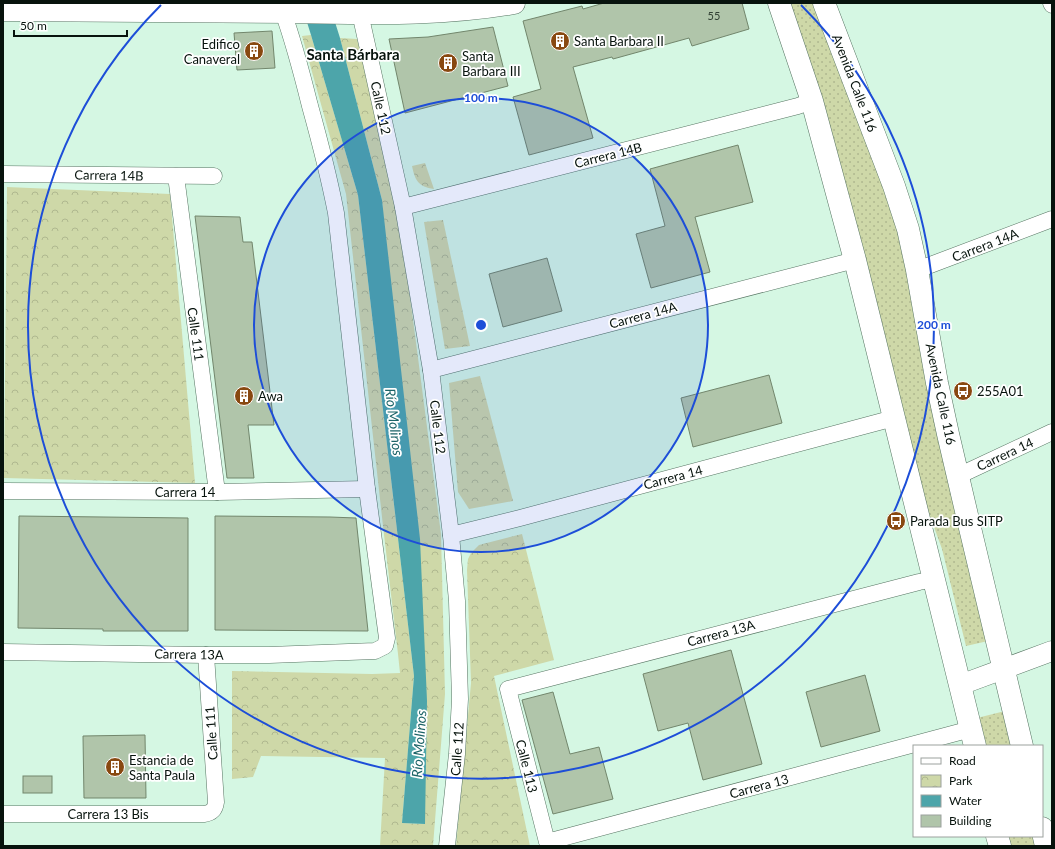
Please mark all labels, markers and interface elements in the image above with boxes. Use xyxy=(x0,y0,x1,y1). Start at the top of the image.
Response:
house number: 55 xyxy=(708,9,720,22)
scale bar xyxy=(14,12,127,38)
text: 50 m xyxy=(20,18,47,33)
building icon: Santa Barbara II xyxy=(549,30,571,52)
street label: Avenida Calle 116 xyxy=(829,32,881,134)
place label: Santa Barbara II xyxy=(574,33,664,49)
place label: Edifico Canaveral xyxy=(184,36,240,67)
building icon: Edifico Canaveral xyxy=(243,40,265,62)
district label: Santa Bárbara xyxy=(306,45,400,63)
place label: Santa Barbara III xyxy=(462,48,521,79)
building icon: Santa Barbara III xyxy=(437,52,459,74)
street label: Calle 112 xyxy=(368,80,394,136)
text: 100 m xyxy=(464,90,498,105)
street label: Carrera 14B xyxy=(573,139,643,171)
street label: Carrera 14B xyxy=(74,166,144,184)
street label: Carrera 14A xyxy=(950,225,1020,265)
street label: Carrera 14A xyxy=(607,298,679,332)
street label: Calle 111 xyxy=(184,306,208,362)
text: 200 m xyxy=(917,317,951,332)
centre of rings xyxy=(474,318,488,332)
street label: Avenida Calle 116 xyxy=(922,342,960,446)
bus stop icon: 255A01 xyxy=(952,380,974,402)
place label: 255A01 xyxy=(977,383,1024,399)
building icon: Awa xyxy=(233,385,255,407)
water label: Río Molinos xyxy=(382,387,407,457)
place label: Awa xyxy=(258,388,283,404)
street label: Calle 112 xyxy=(427,399,449,455)
street label: Carrera 14 xyxy=(974,434,1036,474)
street label: Carrera 14 xyxy=(642,461,705,493)
street label: Carrera 14 xyxy=(155,484,216,500)
bus stop icon: Parada Bus SITP xyxy=(885,510,907,532)
place label: Parada Bus SITP xyxy=(910,513,1003,529)
street label: Carrera 13A xyxy=(685,616,757,650)
street label: Carrera 13A xyxy=(154,645,224,663)
street label: Calle 111 xyxy=(201,705,221,761)
water label: Río Molinos xyxy=(408,709,429,778)
street label: Calle 112 xyxy=(447,721,467,777)
street label: Calle 113 xyxy=(513,738,541,794)
legend xyxy=(913,745,1043,837)
place label: Estancia de Santa Paula xyxy=(129,752,195,783)
text: Road xyxy=(949,753,976,768)
building icon: Estancia de Santa Paula xyxy=(104,756,126,778)
street label: Carrera 13 xyxy=(728,770,790,802)
text: Park xyxy=(949,773,973,788)
text: Water xyxy=(949,793,982,808)
street label: Carrera 13 Bis xyxy=(67,806,149,822)
text: Building xyxy=(949,813,992,828)

